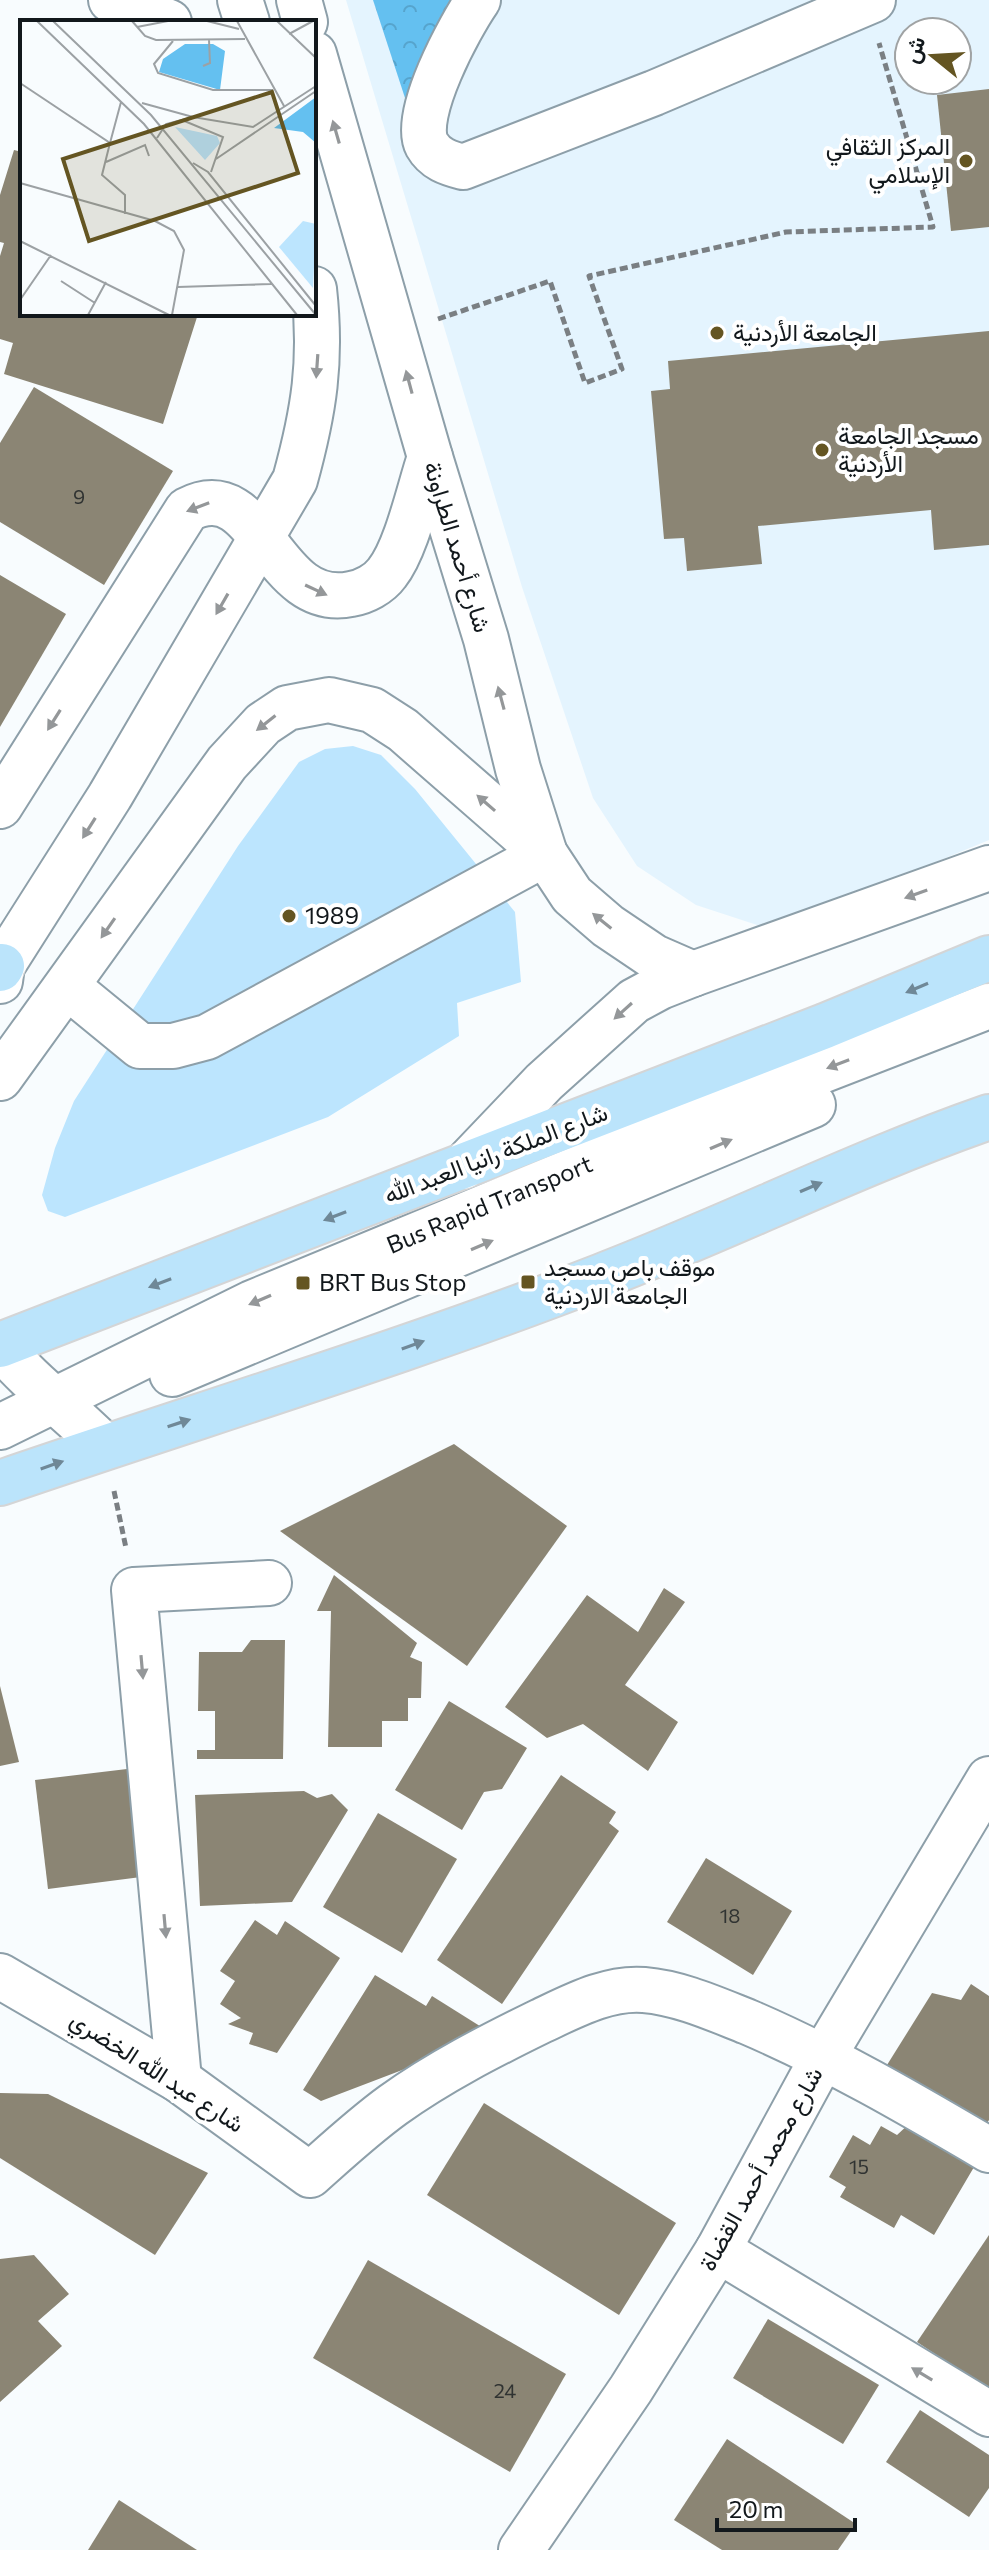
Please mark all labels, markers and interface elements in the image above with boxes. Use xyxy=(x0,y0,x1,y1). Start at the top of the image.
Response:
north arrow xyxy=(893,16,973,96)
inset map xyxy=(20,20,316,316)
text: ش xyxy=(897,33,931,67)
one-way arrow xyxy=(329,120,342,144)
place label: المركز الثقافي الإسلامي xyxy=(826,131,950,194)
marker: المركز الثقافي الإسلامي xyxy=(957,152,975,170)
place label: الجامعة الأردنية xyxy=(733,317,877,348)
marker: الجامعة الأردنية xyxy=(708,324,726,342)
one-way arrow xyxy=(310,354,323,379)
one-way arrow xyxy=(402,370,414,395)
place label: مسجد الجامعة الأردنية xyxy=(838,420,979,479)
marker: مسجد الجامعة الأردنية xyxy=(813,441,831,459)
street label: شارع أحمد الطراونة xyxy=(416,457,498,637)
house number: 9 xyxy=(73,484,85,508)
one-way arrow xyxy=(186,501,210,514)
one-way arrow xyxy=(305,583,328,596)
one-way arrow xyxy=(215,593,229,615)
one-way arrow xyxy=(495,686,507,711)
one-way arrow xyxy=(47,708,62,731)
one-way arrow xyxy=(256,715,277,732)
one-way arrow xyxy=(477,795,497,812)
one-way arrow xyxy=(83,817,97,839)
one-way arrow xyxy=(903,888,927,901)
place label: 1989 xyxy=(305,900,359,929)
marker: 1989 xyxy=(280,907,298,925)
one-way arrow xyxy=(592,913,612,929)
one-way arrow xyxy=(101,918,116,939)
one-way arrow xyxy=(905,981,929,994)
one-way arrow xyxy=(614,1001,633,1019)
one-way arrow xyxy=(826,1058,850,1071)
street label: شارع الملكة رانيا العبد الله xyxy=(380,1097,612,1211)
one-way arrow xyxy=(709,1138,733,1151)
street label: Bus Rapid Transport xyxy=(382,1148,596,1259)
one-way arrow xyxy=(799,1181,823,1194)
one-way arrow xyxy=(323,1210,347,1223)
one-way arrow xyxy=(470,1239,494,1252)
place label: موقف باص مسجد الجامعة الاردنية xyxy=(544,1252,715,1311)
place label: BRT Bus Stop xyxy=(319,1267,467,1296)
marker: موقف باص مسجد الجامعة الاردنية xyxy=(519,1273,537,1291)
marker: BRT Bus Stop xyxy=(294,1274,312,1292)
one-way arrow xyxy=(148,1277,172,1290)
one-way arrow xyxy=(248,1294,272,1307)
one-way arrow xyxy=(401,1338,425,1350)
one-way arrow xyxy=(167,1416,191,1429)
one-way arrow xyxy=(41,1458,65,1471)
one-way arrow xyxy=(135,1655,148,1680)
house number: 18 xyxy=(720,1903,740,1927)
one-way arrow xyxy=(159,1914,172,1939)
street label: شارع عبد الله الخضري xyxy=(62,2004,250,2143)
street label: شارع محمد أحمد القضاة xyxy=(692,2061,830,2277)
house number: 15 xyxy=(849,2154,869,2178)
one-way arrow xyxy=(911,2367,933,2381)
house number: 24 xyxy=(494,2378,516,2402)
scale bar xyxy=(717,2482,855,2532)
text: 20 m xyxy=(729,2494,783,2523)

